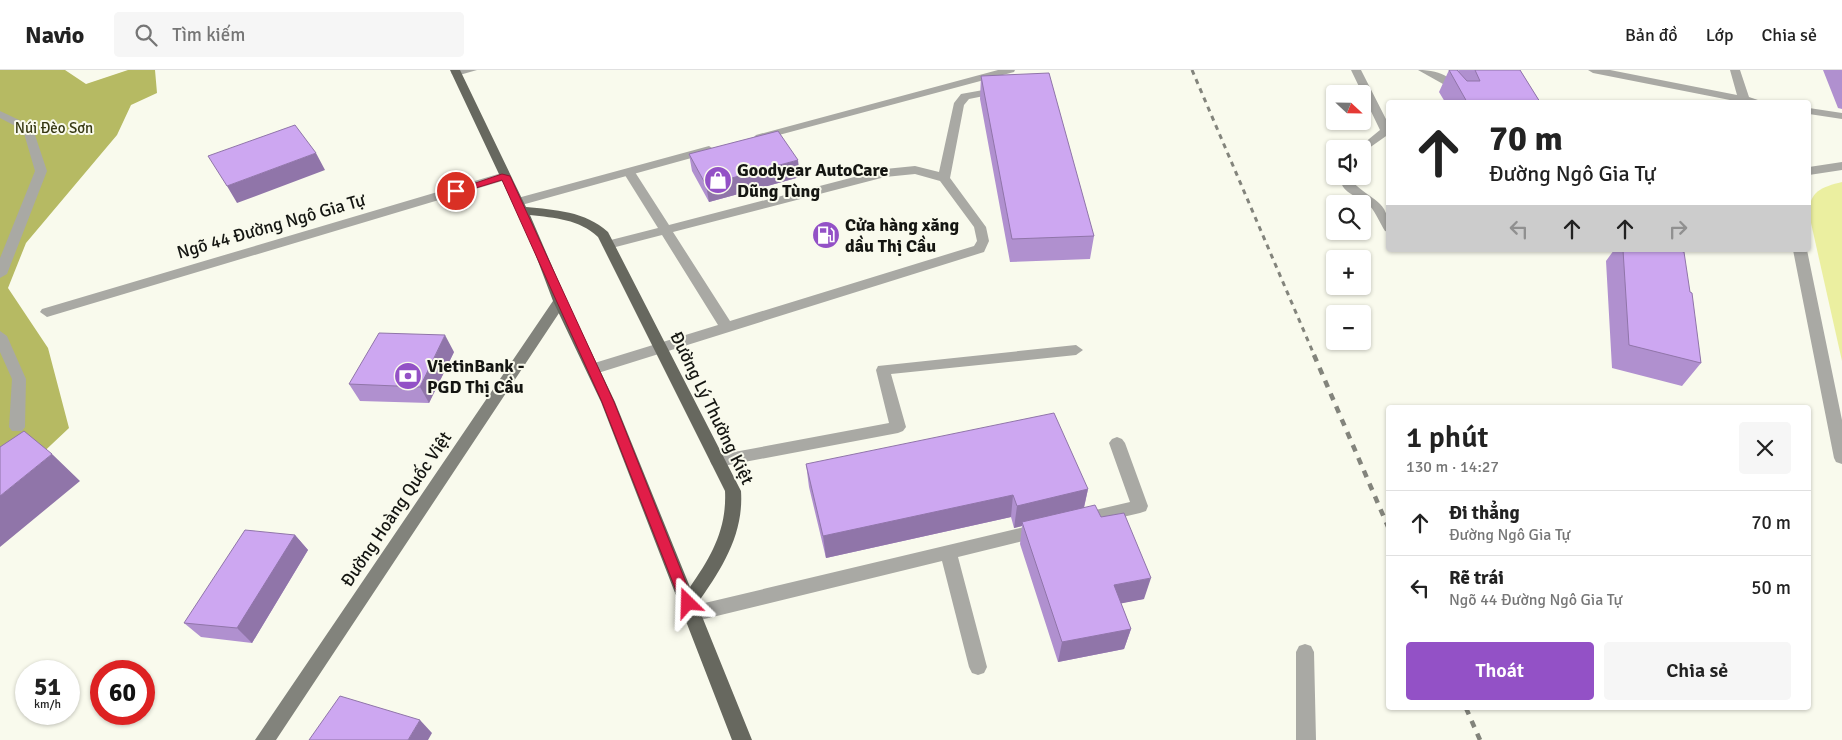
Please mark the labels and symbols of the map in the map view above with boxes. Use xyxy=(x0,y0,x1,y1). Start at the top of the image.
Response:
north arrow xyxy=(1326,85,1371,130)
park label: Núi Đèo Sơn xyxy=(15,119,93,137)
place label: Goodyear AutoCare Dũng Tùng xyxy=(737,159,888,202)
shop icon: Goodyear AutoCare Dũng Tùng xyxy=(703,165,733,195)
pin xyxy=(435,170,477,212)
street label: Ngõ 44 Đường Ngô Gia Tự xyxy=(174,188,369,263)
place label: Cửa hàng xăng dầu Thị Cầu xyxy=(845,214,959,257)
fuel station icon: Cửa hàng xăng dầu Thị Cầu xyxy=(811,220,841,250)
street label: Đường Lý Thường Kiệt xyxy=(665,328,759,488)
place label: VietinBank - PGD Thị Cầu xyxy=(427,355,525,398)
bank icon: VietinBank - PGD Thị Cầu xyxy=(393,361,423,391)
street label: Đường Hoàng Quốc Việt xyxy=(336,427,456,591)
position arrow xyxy=(661,576,713,628)
speed limit sign: 60 xyxy=(90,660,155,725)

